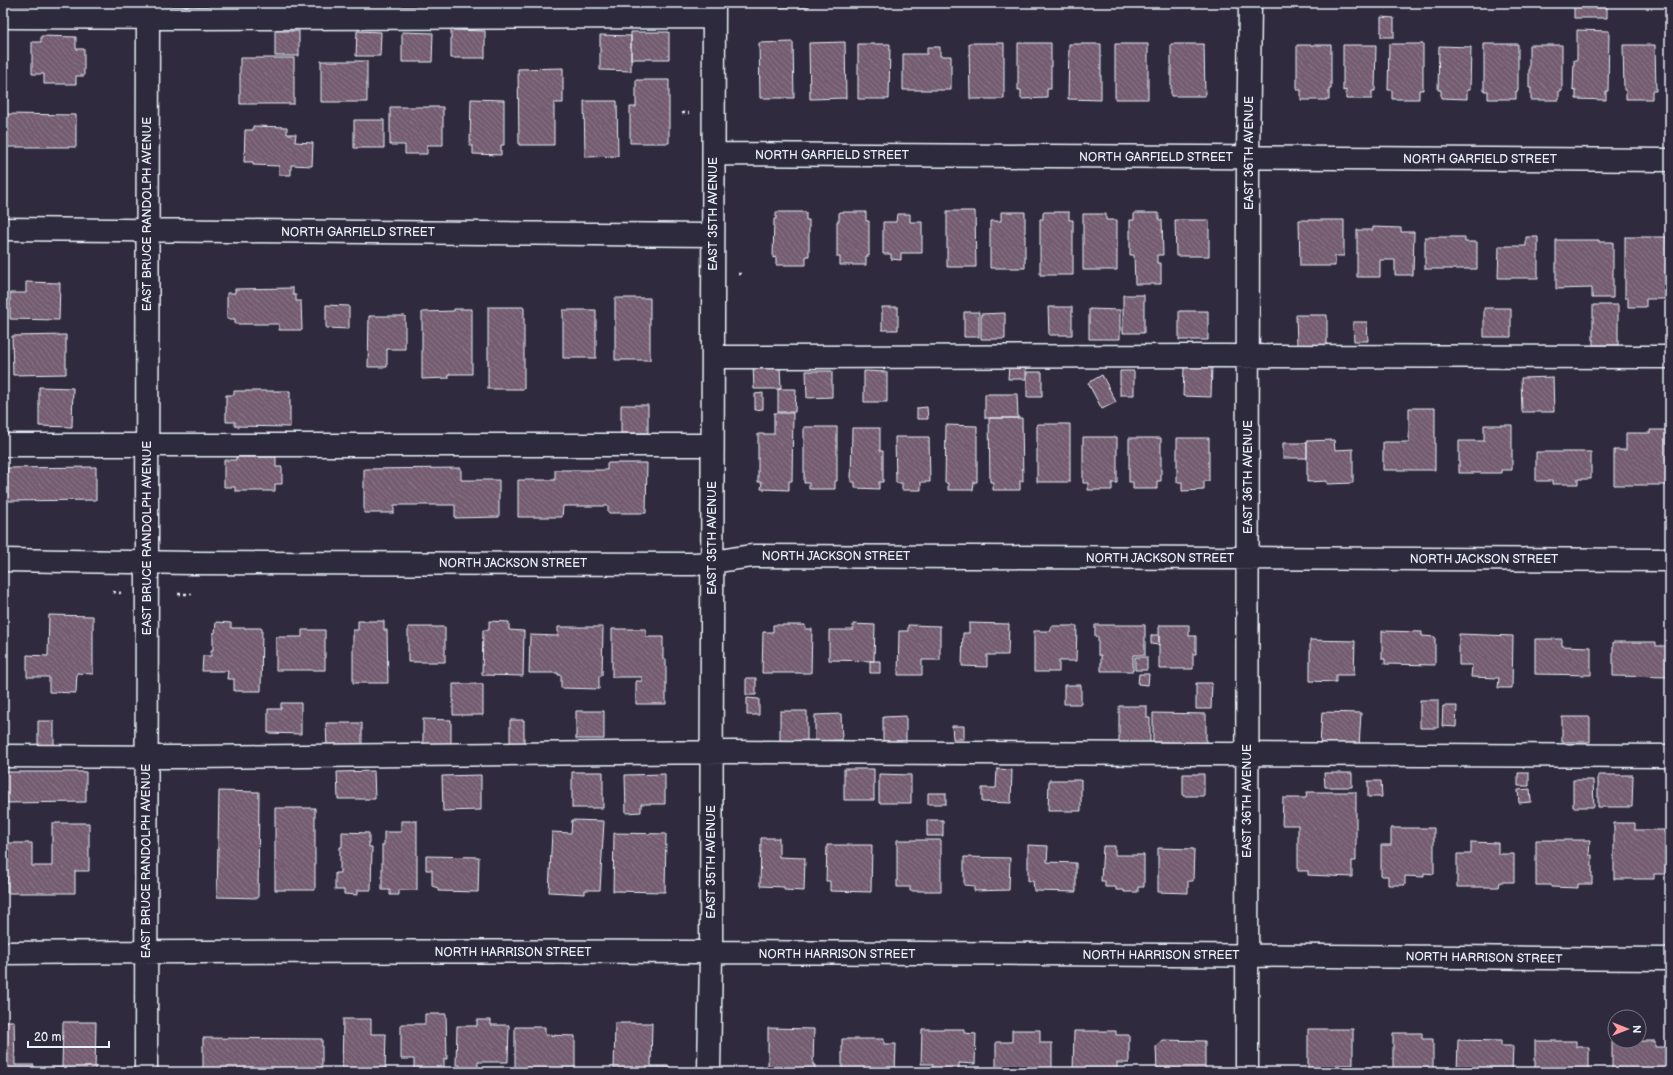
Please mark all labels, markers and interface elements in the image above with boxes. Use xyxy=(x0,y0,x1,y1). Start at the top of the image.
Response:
street label: EAST 36TH AVENUE xyxy=(1242,96,1257,210)
street label: EAST BRUCE RANDOLPH AVENUE xyxy=(140,117,155,311)
street label: NORTH GARFIELD STREET xyxy=(755,148,910,163)
street label: NORTH GARFIELD STREET xyxy=(1079,150,1234,165)
street label: NORTH GARFIELD STREET xyxy=(1403,152,1558,167)
street label: EAST 35TH AVENUE xyxy=(706,157,721,271)
street label: NORTH GARFIELD STREET xyxy=(281,225,436,240)
street label: EAST 36TH AVENUE xyxy=(1241,420,1256,534)
street label: EAST BRUCE RANDOLPH AVENUE xyxy=(140,441,155,635)
street label: EAST 35TH AVENUE xyxy=(705,481,720,595)
street label: NORTH JACKSON STREET xyxy=(762,549,911,564)
street label: NORTH JACKSON STREET xyxy=(1086,551,1235,566)
street label: NORTH JACKSON STREET xyxy=(1410,552,1559,567)
street label: NORTH JACKSON STREET xyxy=(439,556,588,571)
street label: EAST 36TH AVENUE xyxy=(1240,744,1255,858)
street label: EAST BRUCE RANDOLPH AVENUE xyxy=(139,764,154,958)
street label: EAST 35TH AVENUE xyxy=(704,805,719,919)
street label: NORTH HARRISON STREET xyxy=(434,945,592,960)
street label: NORTH HARRISON STREET xyxy=(758,947,916,962)
street label: NORTH HARRISON STREET xyxy=(1082,948,1240,963)
street label: NORTH HARRISON STREET xyxy=(1405,949,1563,967)
north arrow xyxy=(1607,1009,1647,1049)
scale bar xyxy=(28,1023,109,1049)
text: N xyxy=(1630,1025,1643,1033)
text: 20 m xyxy=(34,1030,61,1045)

